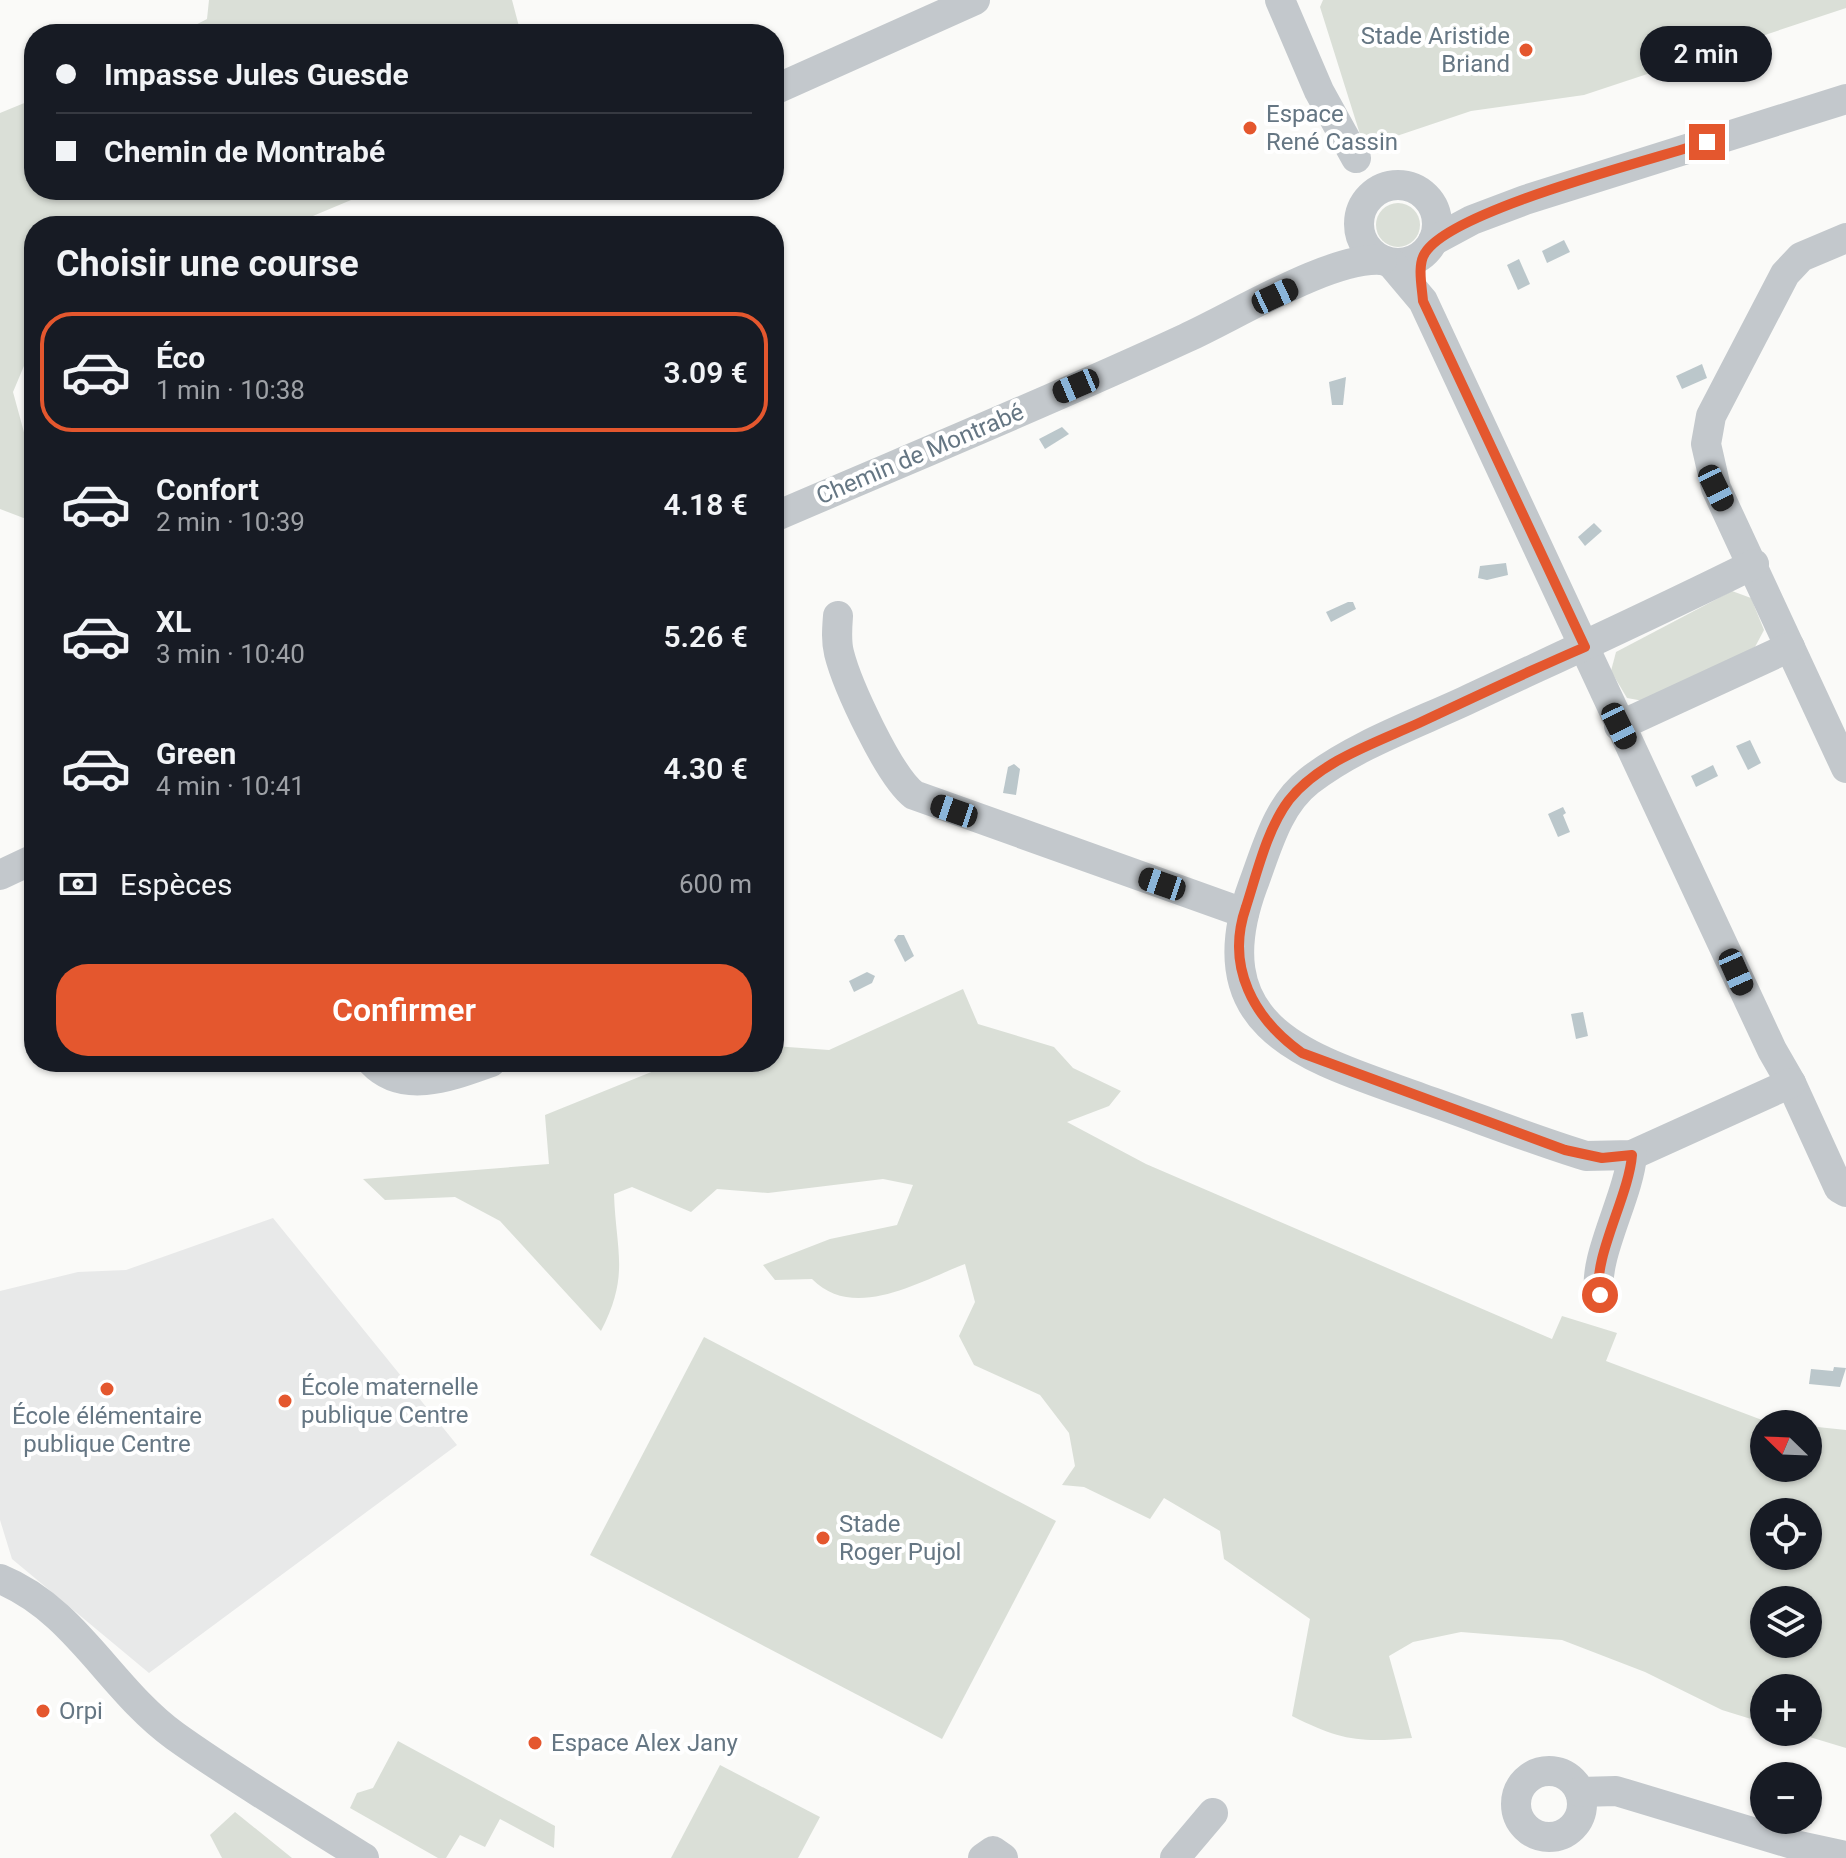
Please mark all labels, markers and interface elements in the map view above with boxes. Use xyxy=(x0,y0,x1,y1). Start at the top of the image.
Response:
place label: Stade Aristide Briand xyxy=(1361,22,1510,78)
callout: 2 min xyxy=(1641,26,1773,82)
text: 2 min xyxy=(1673,39,1739,69)
marker: Stade Aristide Briand xyxy=(1517,41,1535,59)
text: Impasse Jules Guesde xyxy=(104,57,409,92)
place label: Espace René Cassin xyxy=(1266,100,1398,156)
marker: Espace René Cassin xyxy=(1241,119,1259,137)
route end xyxy=(1689,124,1725,160)
text: Chemin de Montrabé xyxy=(104,134,385,169)
text: Choisir une course xyxy=(56,243,359,285)
car xyxy=(1248,275,1302,317)
icon: car xyxy=(60,336,132,408)
text: Éco xyxy=(156,340,205,375)
text: 3.09 € xyxy=(663,355,748,390)
car xyxy=(1049,366,1103,406)
text: 1 min · 10:38 xyxy=(156,375,305,405)
street label: Chemin de Montrabé xyxy=(812,398,1028,510)
car xyxy=(1695,461,1737,515)
icon: car xyxy=(60,468,132,540)
text: Confort xyxy=(156,472,259,507)
text: 4.18 € xyxy=(663,487,748,522)
text: 2 min · 10:39 xyxy=(156,507,305,537)
icon: car xyxy=(60,600,132,672)
text: XL xyxy=(156,604,191,639)
text: 5.26 € xyxy=(663,619,748,654)
text: 3 min · 10:40 xyxy=(156,639,305,669)
car xyxy=(1598,699,1640,753)
icon: car xyxy=(60,732,132,804)
text: Green xyxy=(156,736,236,771)
text: 4.30 € xyxy=(663,751,748,786)
text: 4 min · 10:41 xyxy=(156,771,305,801)
car xyxy=(927,792,981,830)
icon: cash xyxy=(56,862,100,906)
car xyxy=(1135,865,1189,903)
text: Espèces xyxy=(120,867,232,902)
text: 600 m xyxy=(679,869,752,899)
car xyxy=(1715,945,1757,999)
button: Confirmer xyxy=(56,964,752,1056)
route start xyxy=(1582,1277,1618,1313)
place label: École maternelle publique Centre xyxy=(301,1373,478,1429)
marker: École élémentaire publique Centre xyxy=(98,1380,116,1398)
marker: École maternelle publique Centre xyxy=(276,1392,294,1410)
place label: École élémentaire publique Centre xyxy=(12,1402,202,1458)
north arrow xyxy=(1750,1410,1822,1482)
map controls xyxy=(1750,1410,1822,1834)
button: locate xyxy=(1750,1498,1822,1570)
place label: Stade Roger Pujol xyxy=(839,1510,961,1566)
marker: Stade Roger Pujol xyxy=(814,1529,832,1547)
button: layers xyxy=(1750,1586,1822,1658)
button: + xyxy=(1750,1674,1822,1746)
place label: Orpi xyxy=(59,1697,103,1725)
marker: Orpi xyxy=(34,1702,52,1720)
place label: Espace Alex Jany xyxy=(551,1729,738,1757)
marker: Espace Alex Jany xyxy=(526,1734,544,1752)
button: − xyxy=(1750,1762,1822,1834)

